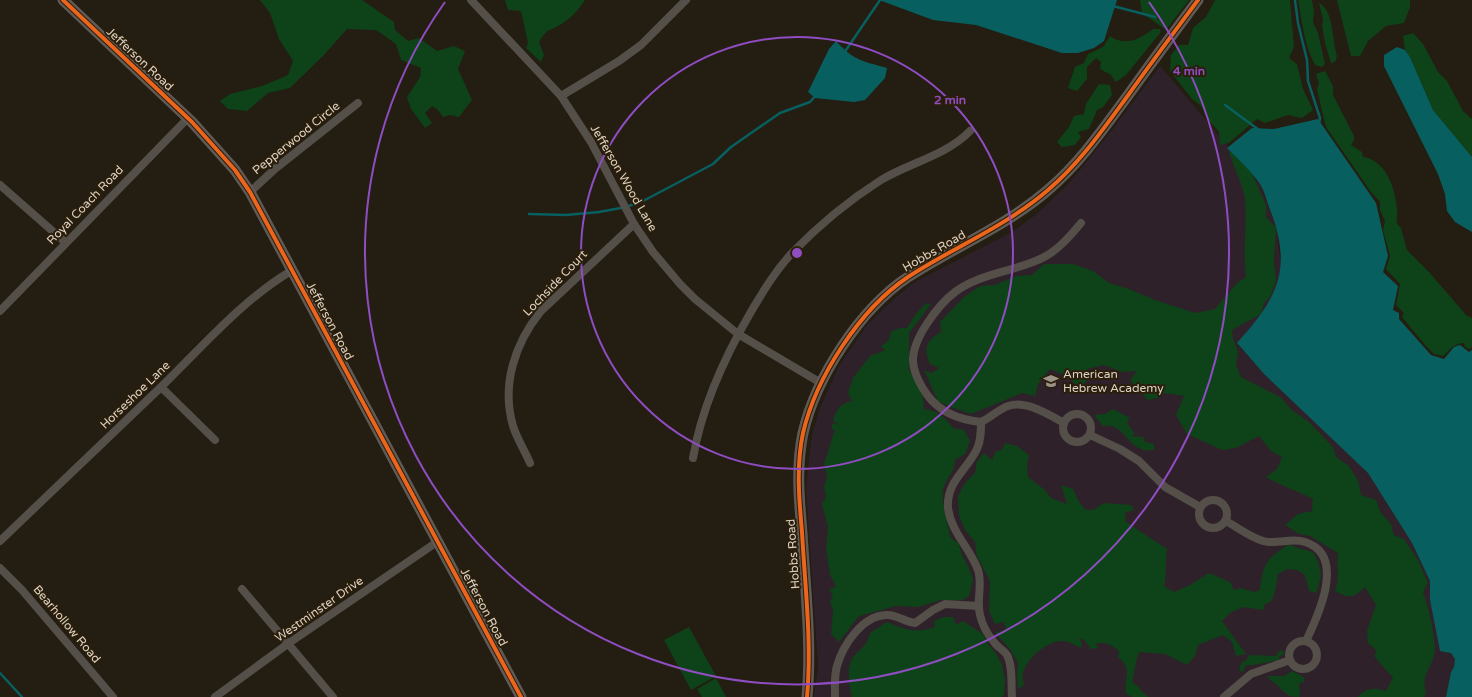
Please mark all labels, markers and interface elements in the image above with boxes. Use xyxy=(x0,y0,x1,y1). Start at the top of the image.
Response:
street label: Jefferson Road xyxy=(104,24,176,94)
text: 4 min xyxy=(1173,64,1205,78)
text: 2 min xyxy=(934,93,966,107)
street label: Pepperwood Circle xyxy=(250,98,342,177)
street label: Jefferson Wood Lane xyxy=(588,122,660,234)
street label: Royal Coach Road xyxy=(44,163,126,247)
street label: Hobbs Road xyxy=(900,227,968,275)
centre of rings xyxy=(790,246,804,260)
street label: Lochside Court xyxy=(520,247,590,319)
street label: Jefferson Road xyxy=(304,280,356,362)
street label: Horseshoe Lane xyxy=(97,358,173,432)
place label: American Hebrew Academy xyxy=(1063,367,1164,395)
school or university icon: American Hebrew Academy xyxy=(1042,372,1060,390)
street label: Hobbs Road xyxy=(784,518,802,590)
street label: Jefferson Road xyxy=(458,566,510,648)
street label: Westminster Drive xyxy=(272,573,366,645)
street label: Bearhollow Road xyxy=(30,582,104,666)

